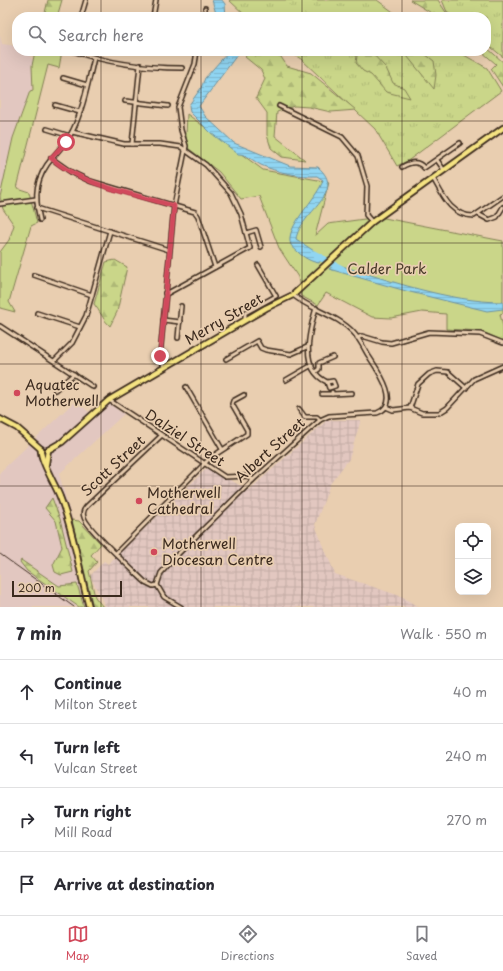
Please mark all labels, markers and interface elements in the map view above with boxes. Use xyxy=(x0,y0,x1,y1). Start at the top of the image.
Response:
search box xyxy=(12,12,491,56)
icon: search xyxy=(26,23,48,45)
text: Search here xyxy=(58,23,144,46)
route start xyxy=(57,133,75,151)
park label: Calder Park xyxy=(347,258,427,279)
street label: Merry Street xyxy=(181,288,267,349)
route end xyxy=(151,347,169,365)
place label: Aquatec Motherwell xyxy=(25,374,99,411)
marker: Aquatec Motherwell xyxy=(12,388,22,398)
street label: Dalziel Street xyxy=(141,404,229,471)
street label: Albert Street xyxy=(230,412,310,487)
street label: Scott Street xyxy=(76,430,150,501)
place label: Motherwell Cathedral xyxy=(147,482,221,519)
marker: Motherwell Cathedral xyxy=(134,496,144,506)
map controls xyxy=(455,523,491,595)
button: locate xyxy=(455,523,491,559)
place label: Motherwell Diocesan Centre xyxy=(162,533,273,570)
marker: Motherwell Diocesan Centre xyxy=(149,547,159,557)
button: layers xyxy=(455,559,491,595)
scale bar xyxy=(12,579,122,598)
text: 200 m xyxy=(18,579,55,596)
text: 7 min xyxy=(16,620,62,646)
text: Walk · 550 m xyxy=(400,624,487,643)
text: Continue xyxy=(54,671,122,694)
icon: ahead xyxy=(16,681,38,703)
text: 40 m xyxy=(453,682,487,701)
text: Milton Street xyxy=(54,694,137,713)
text: Turn left xyxy=(54,735,120,758)
icon: left xyxy=(16,745,38,767)
text: 240 m xyxy=(445,746,487,765)
text: Vulcan Street xyxy=(54,758,137,777)
text: Turn right xyxy=(54,799,131,822)
icon: right xyxy=(16,809,38,831)
text: 270 m xyxy=(446,810,487,829)
text: Mill Road xyxy=(54,822,112,841)
text: Arrive at destination xyxy=(54,872,215,895)
icon: arrive xyxy=(16,873,38,895)
tab: Map xyxy=(66,923,89,964)
tab: Directions xyxy=(221,923,274,964)
tab: Saved xyxy=(406,923,437,964)

